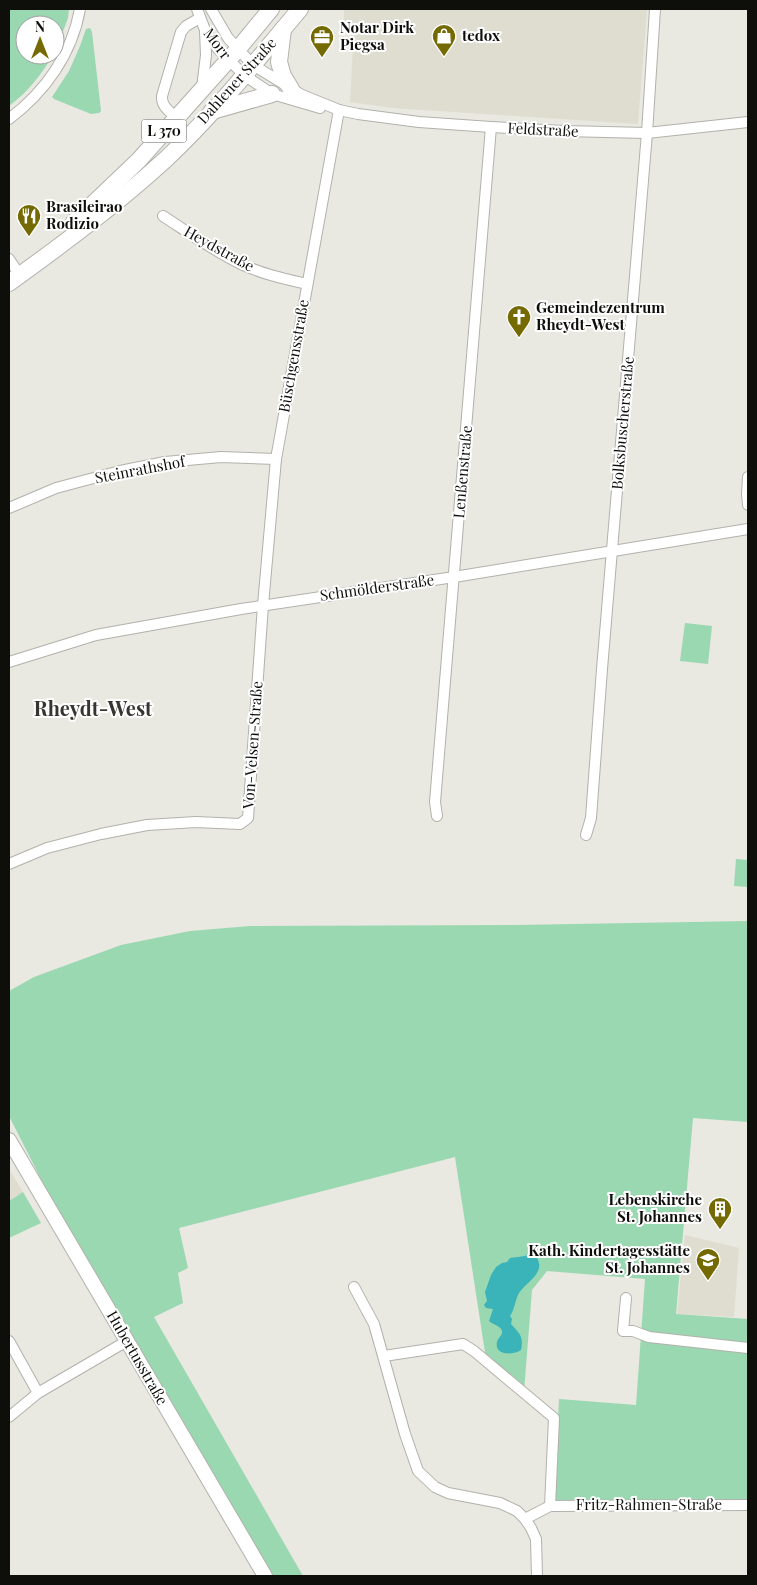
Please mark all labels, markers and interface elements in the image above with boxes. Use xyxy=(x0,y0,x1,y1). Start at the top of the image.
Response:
north arrow xyxy=(15,15,65,65)
text: N xyxy=(35,17,45,36)
place label: Notar Dirk Piegsa xyxy=(340,17,414,54)
shop icon: tedox xyxy=(431,23,457,57)
street label: Morr xyxy=(199,24,236,63)
office icon: Notar Dirk Piegsa xyxy=(309,24,335,58)
place label: tedox xyxy=(461,25,501,45)
street label: Dahlener Straße xyxy=(192,33,280,128)
street label: Feldstraße xyxy=(507,117,579,141)
road number: L 370 xyxy=(142,120,186,142)
place label: Brasileirao Rodizio xyxy=(46,196,123,233)
restaurant icon: Brasileirao Rodizio xyxy=(16,203,42,237)
street label: Heydstraße xyxy=(181,221,258,276)
place label: Gemeindezentrum Rheydt-West xyxy=(536,297,665,334)
street label: Büschgensstraße xyxy=(273,298,313,414)
church icon: Gemeindezentrum Rheydt-West xyxy=(506,304,532,338)
street label: Bolksbuscherstraße xyxy=(606,356,638,490)
street label: Lenßenstraße xyxy=(448,425,476,519)
street label: Steinrathshof xyxy=(93,450,188,488)
street label: Schmölderstraße xyxy=(318,569,435,605)
street label: Von-Velsen-Straße xyxy=(237,680,266,810)
district label: Rheydt-West xyxy=(34,694,153,721)
place label: Lebenskirche St. Johannes xyxy=(608,1189,702,1226)
building icon: Lebenskirche St. Johannes xyxy=(707,1196,733,1230)
place label: Kath. Kindertagesstätte St. Johannes xyxy=(528,1240,690,1277)
school or university icon: Kath. Kindertagesstätte St. Johannes xyxy=(695,1247,721,1281)
street label: Hubertusstraße xyxy=(103,1307,173,1408)
street label: Fritz-Rahmen-Straße xyxy=(576,1494,722,1514)

